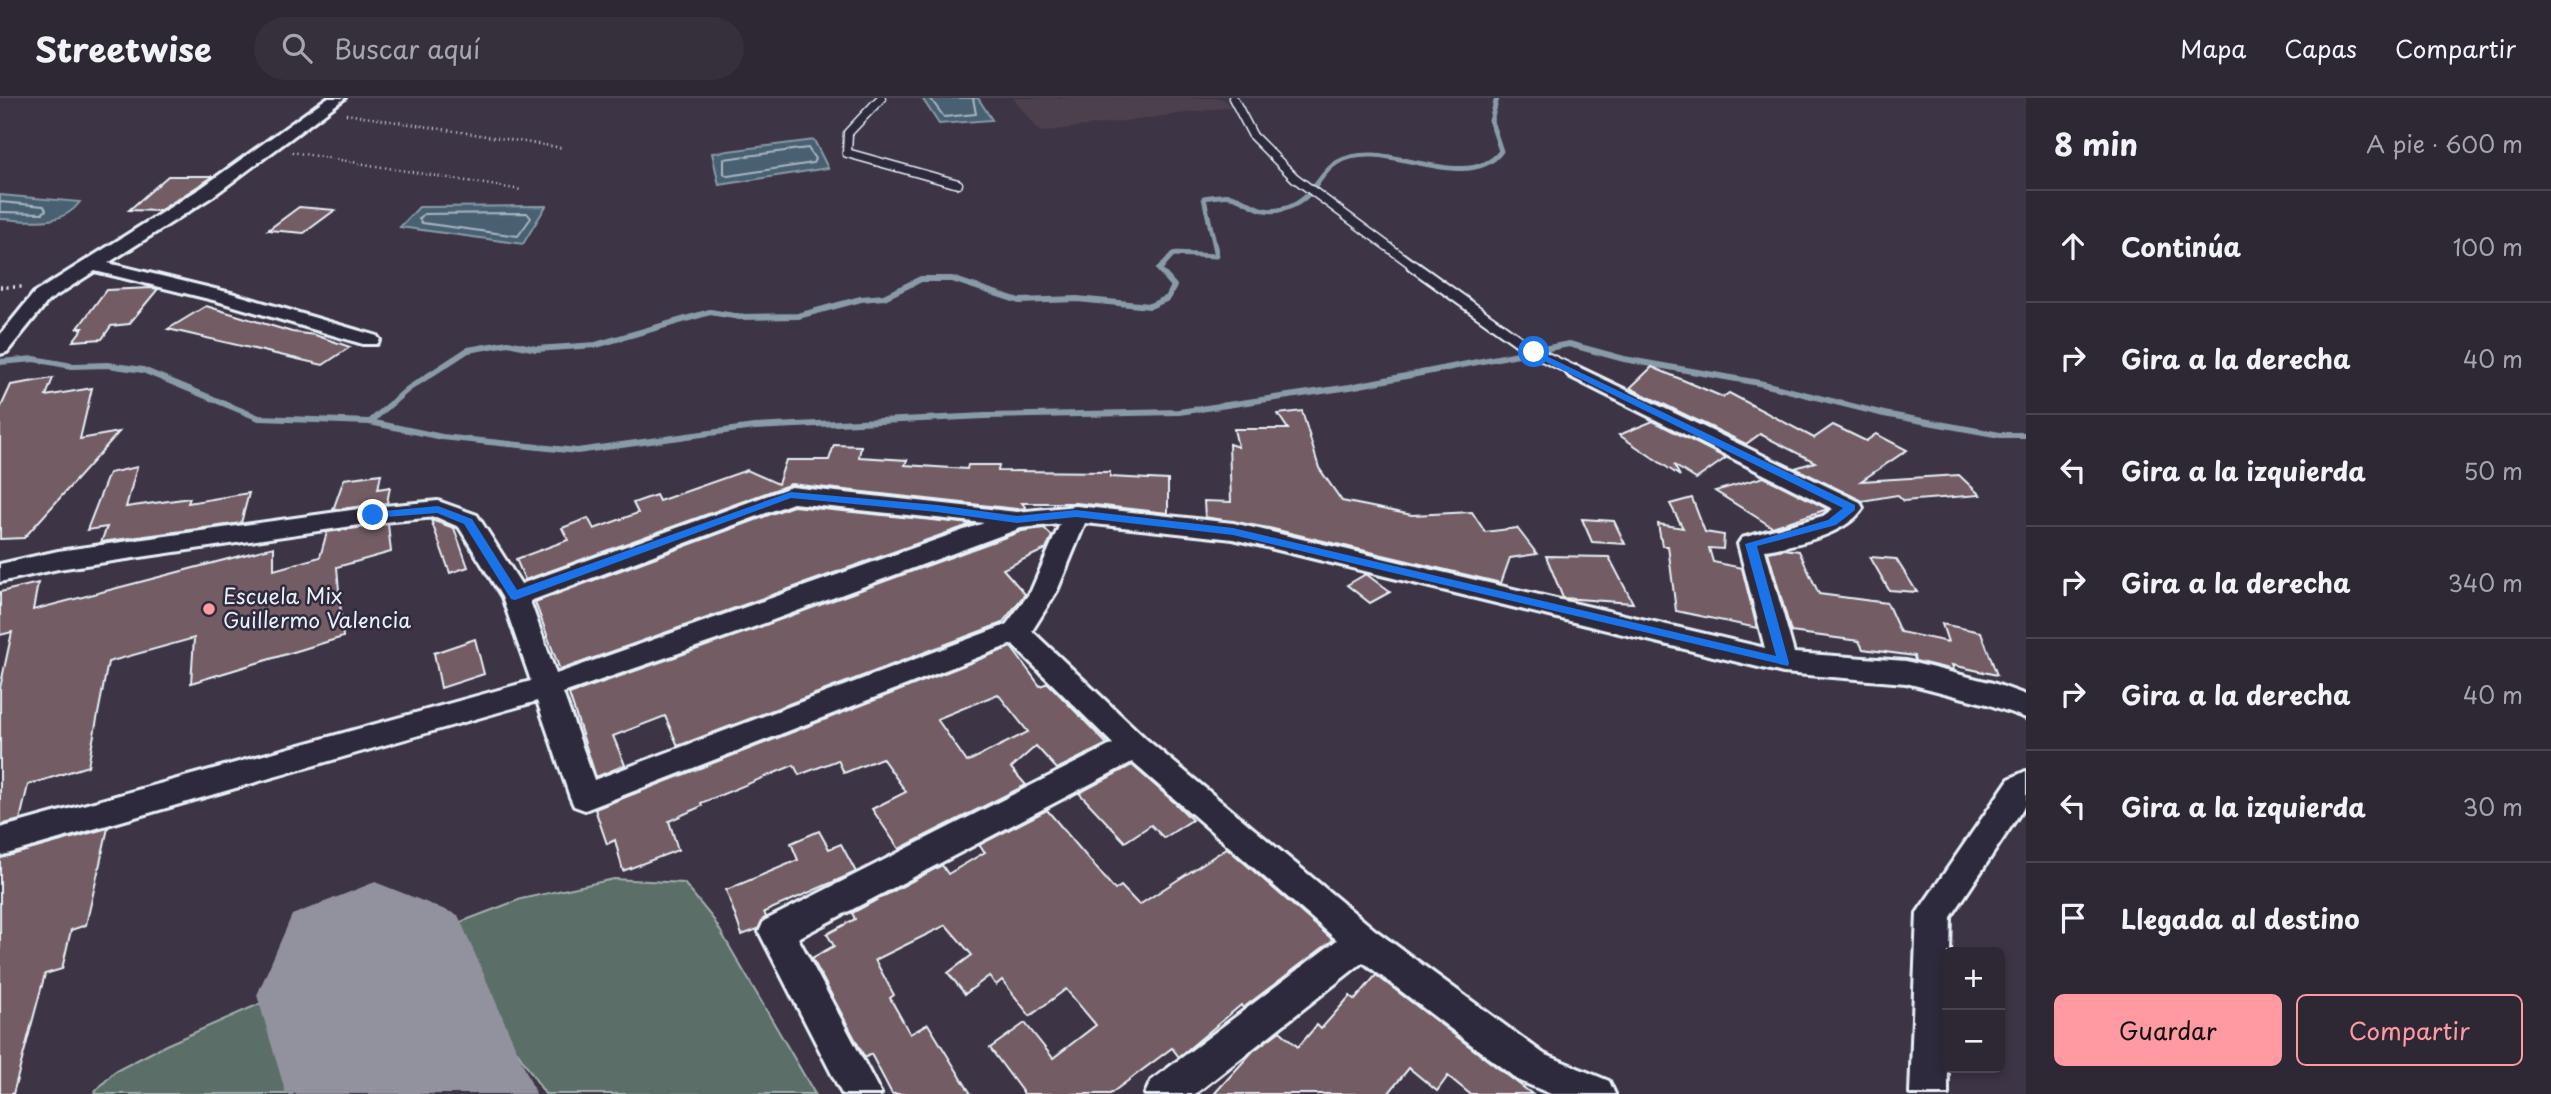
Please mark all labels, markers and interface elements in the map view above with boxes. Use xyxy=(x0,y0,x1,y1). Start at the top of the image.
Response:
search box xyxy=(254,17,744,80)
text: Streetwise xyxy=(35,23,212,73)
icon: search xyxy=(278,29,316,67)
text: Buscar aquí xyxy=(334,29,480,68)
text: Mapa xyxy=(2180,30,2246,66)
text: Capas xyxy=(2284,30,2357,66)
text: Compartir xyxy=(2395,30,2516,66)
text: 8 min xyxy=(2054,121,2138,166)
text: A pie · 600 m xyxy=(2366,126,2523,161)
icon: ahead xyxy=(2054,227,2092,265)
text: Continúa xyxy=(2121,227,2241,266)
text: 100 m xyxy=(2453,229,2523,264)
route start xyxy=(1518,336,1549,367)
icon: right xyxy=(2054,339,2092,377)
text: Gira a la derecha xyxy=(2121,339,2351,378)
text: 40 m xyxy=(2463,341,2523,376)
icon: left xyxy=(2054,451,2092,489)
text: Gira a la izquierda xyxy=(2121,451,2366,490)
text: 50 m xyxy=(2463,453,2523,488)
route end xyxy=(357,499,388,530)
icon: right xyxy=(2054,563,2092,601)
text: Gira a la derecha xyxy=(2121,563,2351,602)
text: 340 m xyxy=(2448,565,2523,600)
place label: Escuela Mix Guillermo Valencia xyxy=(223,579,411,635)
marker: Escuela Mix Guillermo Valencia xyxy=(201,601,217,617)
icon: right xyxy=(2054,675,2092,713)
text: Gira a la derecha xyxy=(2121,675,2351,714)
text: 40 m xyxy=(2463,677,2523,712)
icon: left xyxy=(2054,787,2092,825)
text: Gira a la izquierda xyxy=(2121,787,2366,826)
text: 30 m xyxy=(2462,789,2523,824)
icon: arrive xyxy=(2054,899,2092,937)
text: Llegada al destino xyxy=(2121,899,2360,938)
map controls xyxy=(1942,947,2005,1073)
button: + xyxy=(1942,947,2005,1010)
button: Guardar xyxy=(2054,994,2282,1066)
button: Compartir xyxy=(2296,994,2523,1066)
button: − xyxy=(1942,1010,2005,1073)

